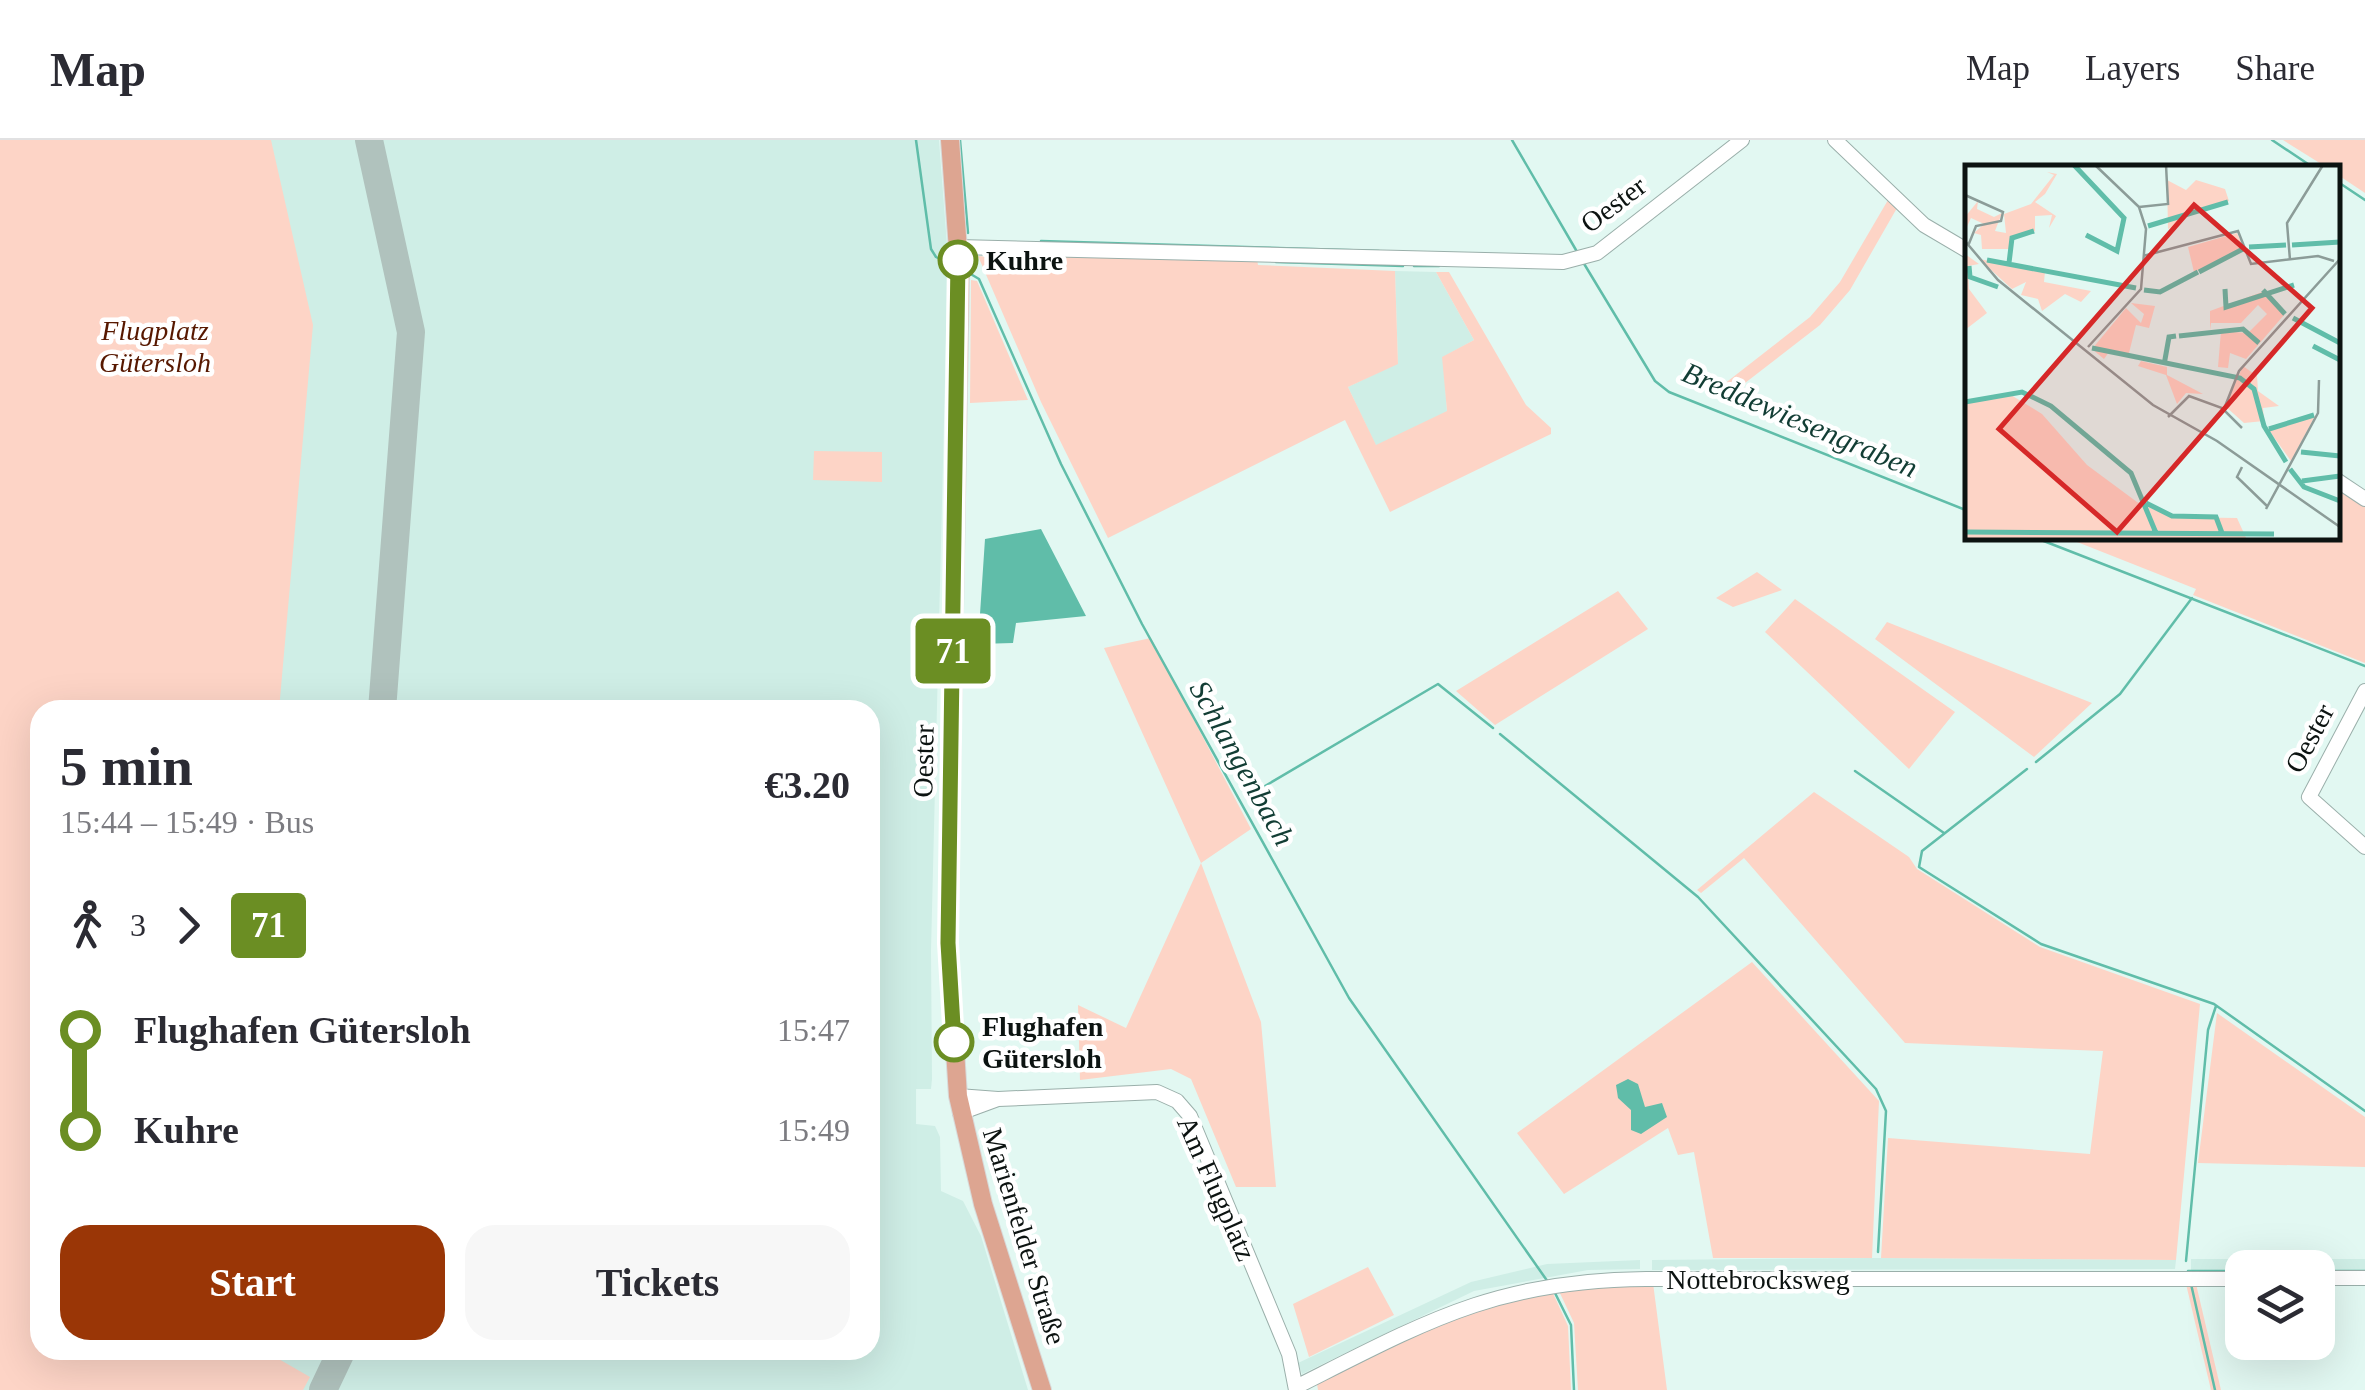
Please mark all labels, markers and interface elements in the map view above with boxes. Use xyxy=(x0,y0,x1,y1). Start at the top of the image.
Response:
text: Map xyxy=(50,43,146,96)
text: Map xyxy=(1966,49,2030,88)
text: Layers xyxy=(2085,49,2180,88)
text: Share xyxy=(2235,49,2315,88)
inset map xyxy=(1965,165,2340,540)
street label: Oester xyxy=(1575,170,1652,239)
marker: Kuhre xyxy=(939,241,977,279)
place label: Kuhre xyxy=(986,245,1063,276)
park label: Flugplatz Gütersloh xyxy=(99,315,211,378)
water label: Breddewiesengraben xyxy=(1678,355,1923,484)
line badge: 71 xyxy=(908,618,998,684)
text: 71 xyxy=(936,632,971,671)
water label: Schlangenbach xyxy=(1184,675,1301,851)
street label: Oester xyxy=(2279,698,2341,778)
street label: Oester xyxy=(907,724,940,798)
text: 5 min xyxy=(60,736,193,797)
text: €3.20 xyxy=(765,764,850,806)
text: 15:44 – 15:49 · Bus xyxy=(60,804,314,840)
icon: walk xyxy=(60,898,115,953)
icon: forward xyxy=(161,898,216,953)
text: 71 xyxy=(251,906,286,945)
text: 3 xyxy=(130,907,146,943)
text: Flughafen Gütersloh xyxy=(134,1009,471,1051)
place label: Flughafen Gütersloh xyxy=(982,1011,1104,1074)
text: 15:47 xyxy=(777,1012,850,1048)
marker: Flughafen Gütersloh xyxy=(935,1023,973,1061)
text: Kuhre xyxy=(134,1109,239,1151)
street label: Am Flugplatz xyxy=(1171,1111,1262,1265)
text: 15:49 xyxy=(777,1112,850,1148)
street label: Marienfelder Straße xyxy=(977,1124,1072,1348)
button: Start xyxy=(60,1225,445,1340)
button: Tickets xyxy=(465,1225,850,1340)
map controls xyxy=(2225,1250,2335,1360)
button: layers xyxy=(2225,1250,2335,1360)
street label: Nottebrocksweg xyxy=(1666,1264,1850,1295)

